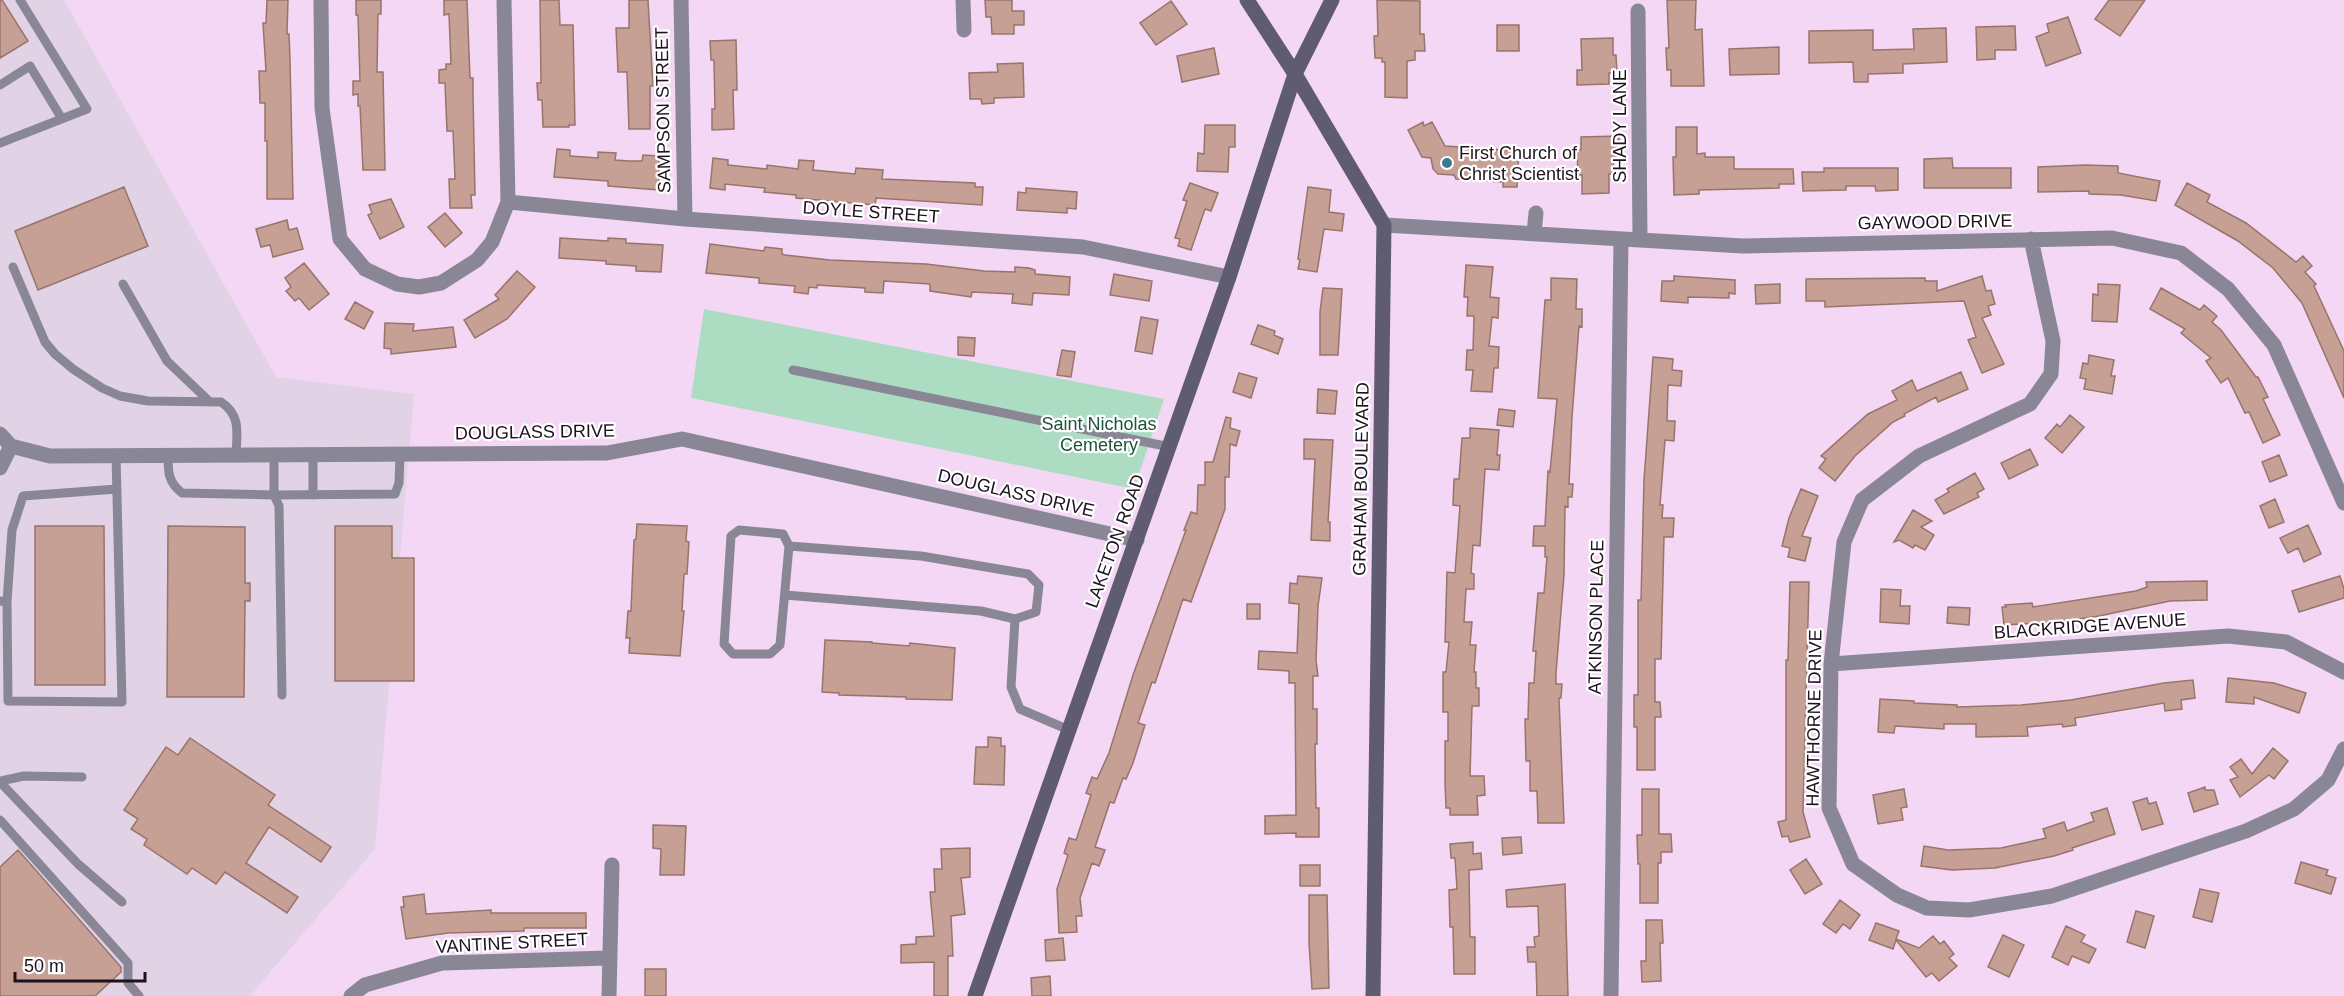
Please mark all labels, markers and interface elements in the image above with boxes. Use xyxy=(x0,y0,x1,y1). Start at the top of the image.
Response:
street label: SAMPSON STREET xyxy=(652,27,674,193)
street label: SHADY LANE xyxy=(1610,69,1630,183)
place label: First Church of Christ Scientist xyxy=(1459,143,1579,184)
marker: First Church of Christ Scientist xyxy=(1440,156,1454,170)
street label: DOYLE STREET xyxy=(802,197,940,227)
street label: GAYWOOD DRIVE xyxy=(1857,211,2013,233)
street label: GRAHAM BOULEVARD xyxy=(1349,382,1373,576)
park label: Saint Nicholas Cemetery xyxy=(1041,414,1157,455)
street label: DOUGLASS DRIVE xyxy=(455,421,615,443)
street label: DOUGLASS DRIVE xyxy=(936,465,1096,521)
street label: LAKETON ROAD xyxy=(1082,471,1148,611)
street label: ATKINSON PLACE xyxy=(1585,539,1607,695)
street label: BLACKRIDGE AVENUE xyxy=(1993,609,2187,643)
street label: HAWTHORNE DRIVE xyxy=(1802,629,1826,807)
street label: VANTINE STREET xyxy=(435,929,589,957)
scale bar xyxy=(15,945,146,983)
text: 50 m xyxy=(24,956,64,976)

